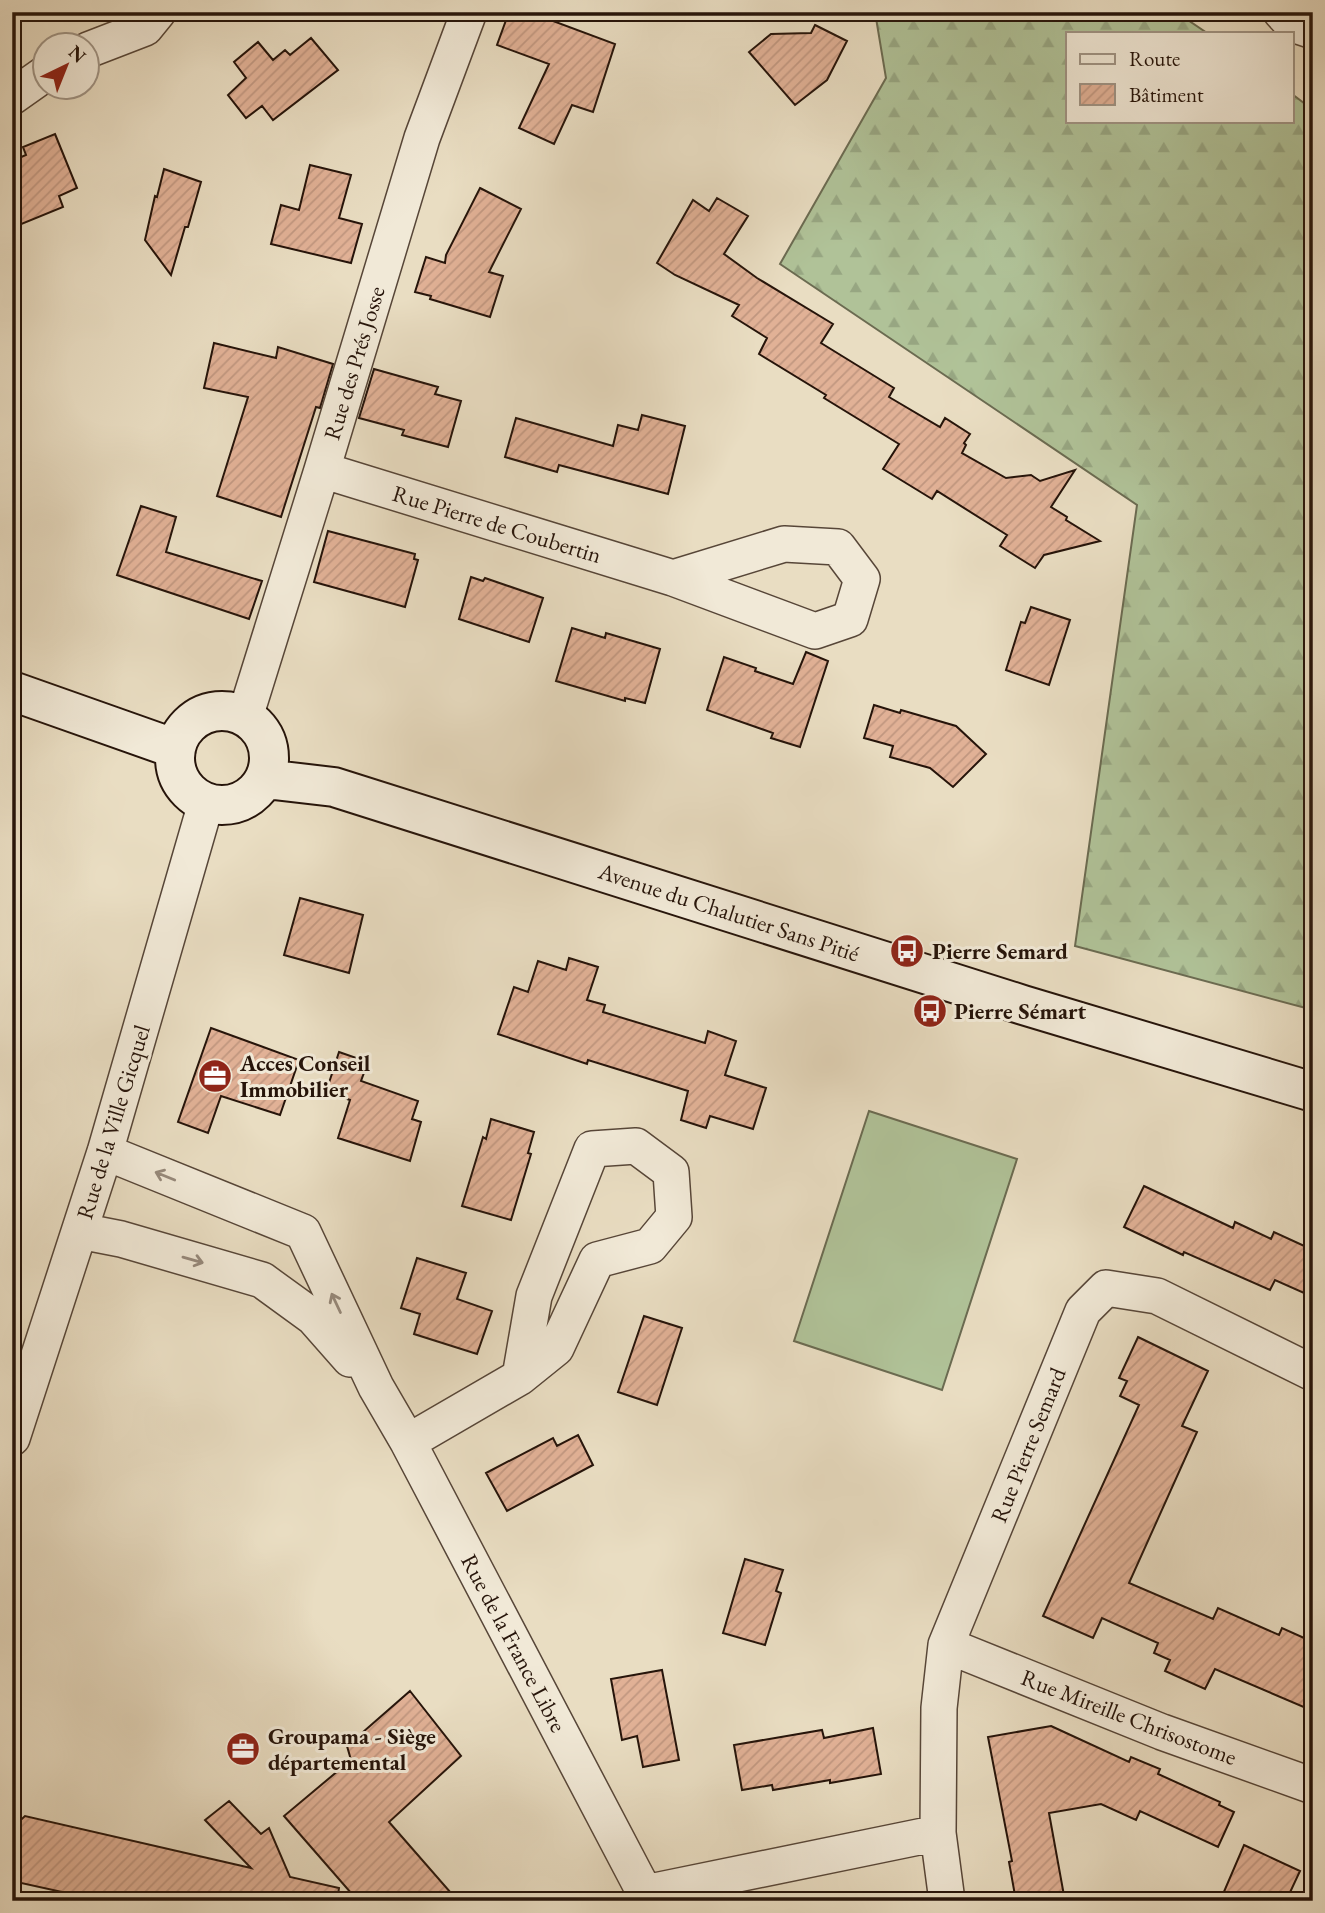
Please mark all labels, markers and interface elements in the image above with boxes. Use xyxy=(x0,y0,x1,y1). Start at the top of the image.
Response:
north arrow xyxy=(32,32,102,102)
legend xyxy=(1066,32,1294,122)
text: N xyxy=(63,40,92,69)
text: Route xyxy=(1129,45,1180,72)
text: Bâtiment xyxy=(1129,81,1204,108)
street label: Rue des Prés Josse xyxy=(316,282,392,443)
street label: Rue Pierre de Coubertin xyxy=(389,478,605,570)
street label: Avenue du Chalutier Sans Pitié xyxy=(594,855,863,968)
bus stop icon: Pierre Semard xyxy=(888,932,926,970)
place label: Pierre Semard xyxy=(932,936,1068,966)
bus stop icon: Pierre Sémart xyxy=(911,992,949,1030)
place label: Pierre Sémart xyxy=(954,996,1087,1026)
street label: Rue de la Ville Gicquel xyxy=(69,1021,157,1223)
place label: Acces Conseil Immobilier xyxy=(239,1048,371,1104)
office icon: Acces Conseil Immobilier xyxy=(196,1057,234,1095)
one-way arrow xyxy=(155,1168,177,1181)
one-way arrow xyxy=(181,1254,204,1267)
one-way arrow xyxy=(329,1293,343,1314)
street label: Rue Pierre Semard xyxy=(983,1363,1073,1527)
street label: Rue de la France Libre xyxy=(454,1549,574,1737)
street label: Rue Mireille Chrisostome xyxy=(1017,1662,1241,1772)
place label: Groupama - Siège départemental xyxy=(268,1721,436,1777)
office icon: Groupama - Siège départemental xyxy=(224,1730,262,1768)

